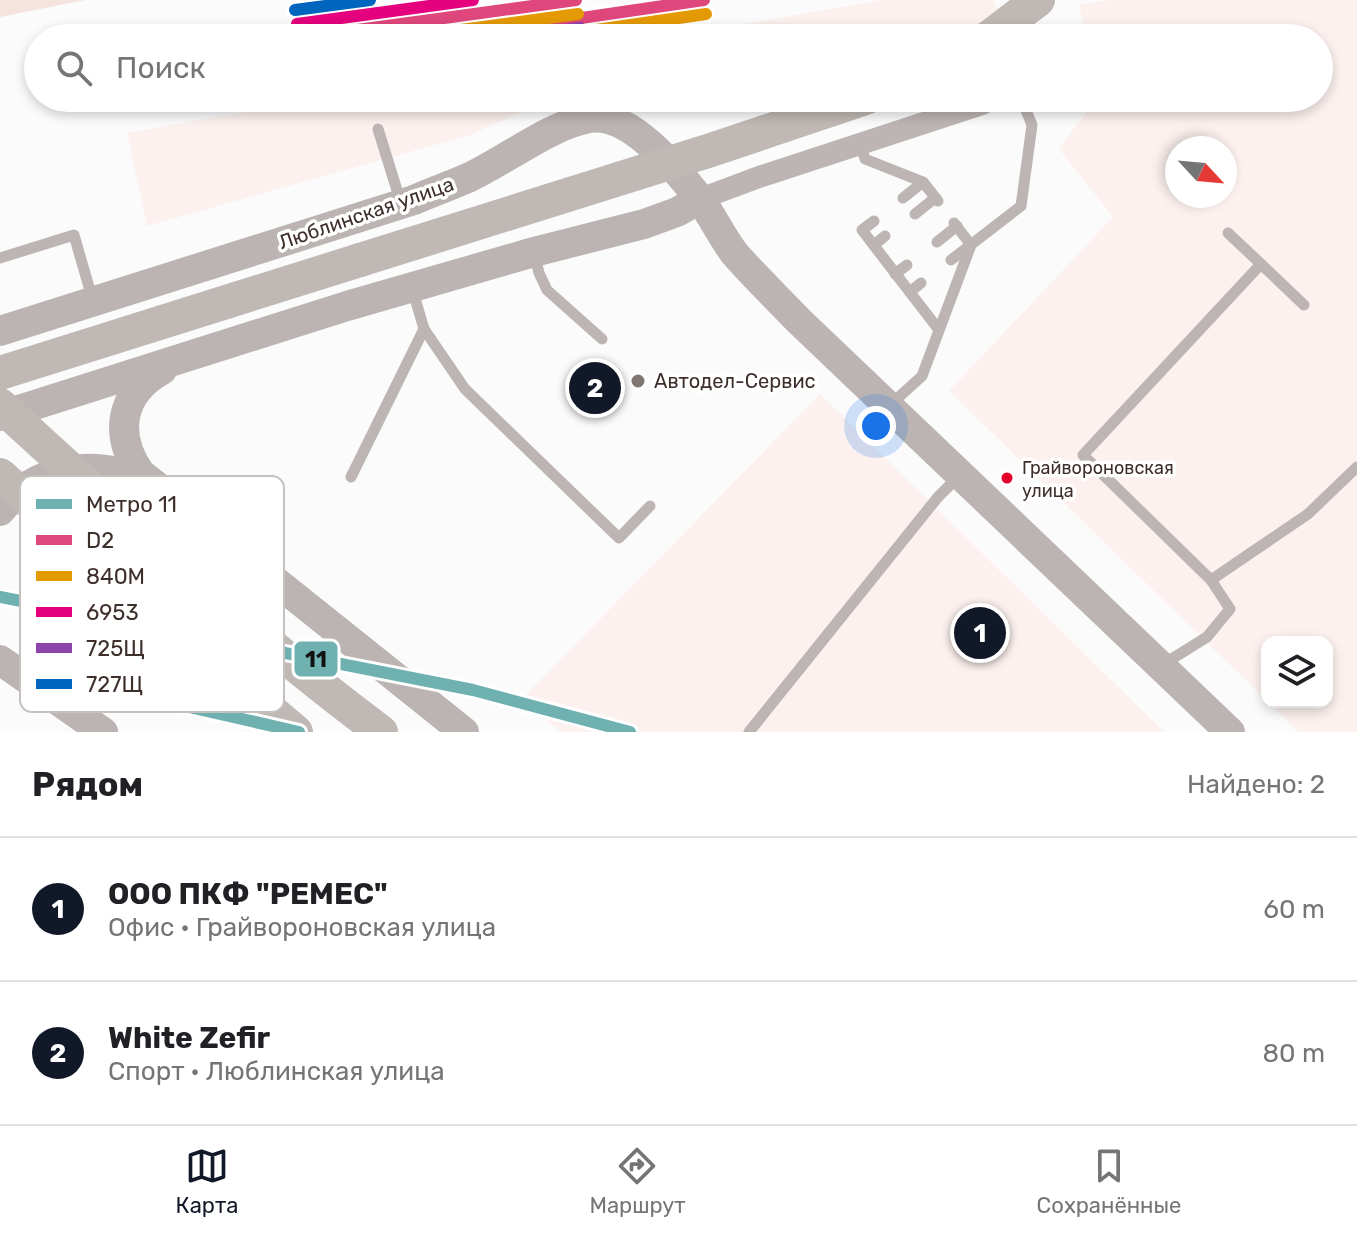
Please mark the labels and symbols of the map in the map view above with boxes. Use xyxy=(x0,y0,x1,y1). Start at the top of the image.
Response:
north arrow xyxy=(1165,136,1237,208)
street label: Люблинская улица xyxy=(275,172,457,254)
pin: 2 xyxy=(569,358,621,418)
place label: Автодел-Сервис xyxy=(654,369,816,393)
marker: Автодел-Сервис xyxy=(629,372,647,390)
your location xyxy=(856,406,896,446)
place label: Грайвороновская улица xyxy=(1022,457,1174,502)
marker: Грайвороновская улица xyxy=(999,470,1015,486)
legend xyxy=(20,476,284,712)
text: Метро 11 xyxy=(86,491,177,518)
text: D2 xyxy=(86,527,114,554)
text: 840М xyxy=(86,563,145,590)
text: 6953 xyxy=(86,599,139,626)
pin: 1 xyxy=(954,603,1006,663)
text: 725Щ xyxy=(86,635,145,662)
line badge: 11 xyxy=(293,640,339,678)
text: 11 xyxy=(305,646,327,673)
text: 727Щ xyxy=(86,671,143,698)

